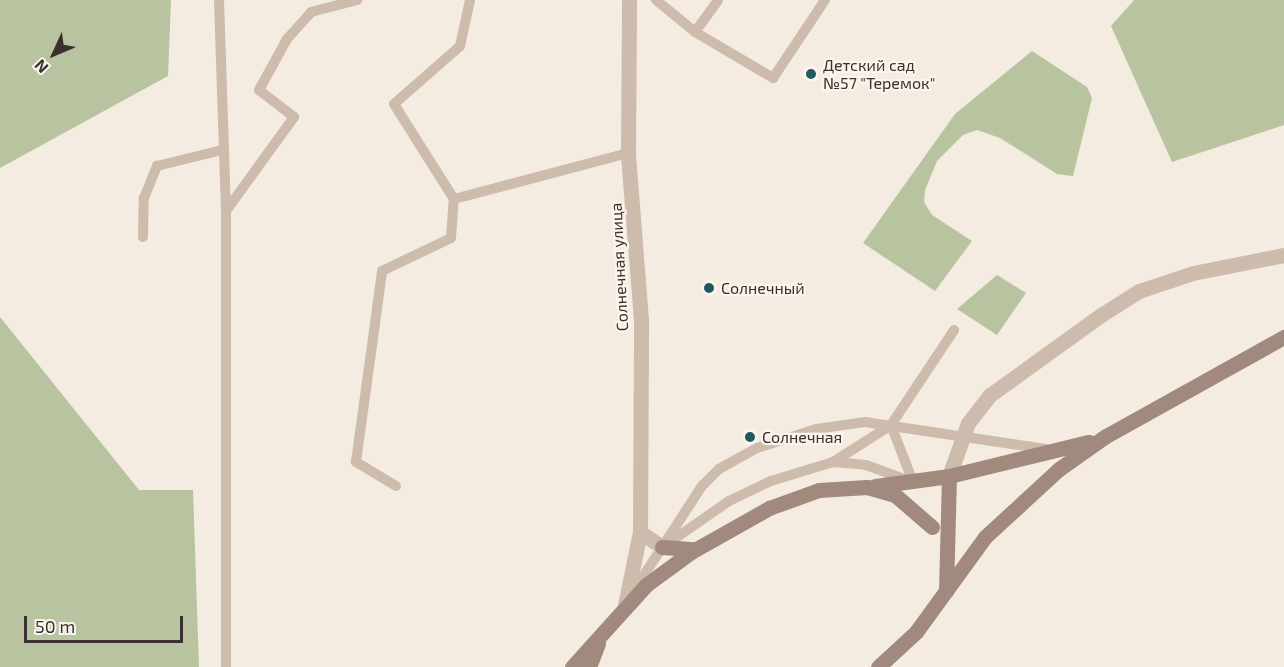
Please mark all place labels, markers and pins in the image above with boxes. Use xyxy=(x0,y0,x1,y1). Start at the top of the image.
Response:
place label: Детский сад №57 "Теремок" xyxy=(823,55,935,93)
marker: Детский сад №57 "Теремок" xyxy=(804,67,818,81)
place label: Солнечный xyxy=(721,278,805,298)
marker: Солнечный xyxy=(702,281,716,295)
place label: Солнечная xyxy=(762,427,842,447)
marker: Солнечная xyxy=(743,430,757,444)

